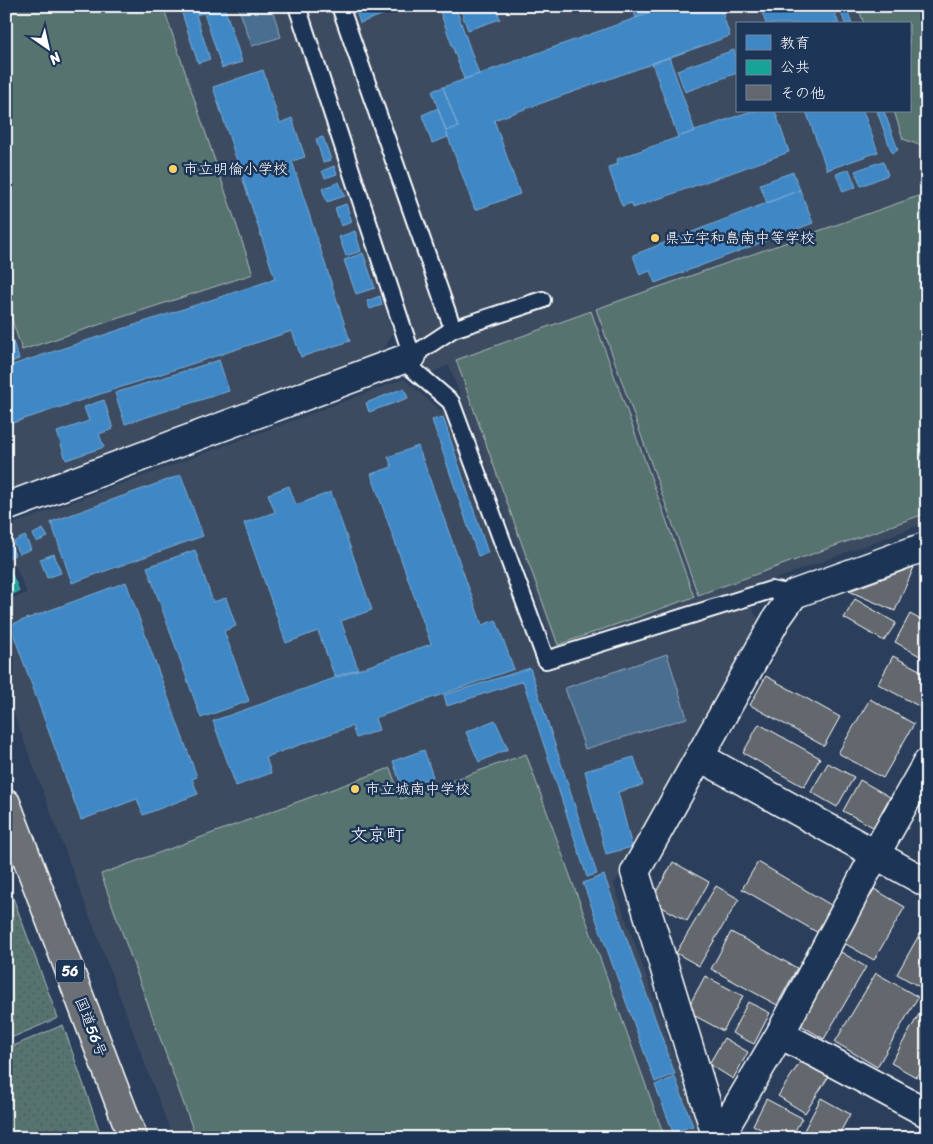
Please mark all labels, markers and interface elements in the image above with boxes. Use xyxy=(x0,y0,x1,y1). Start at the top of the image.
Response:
north arrow xyxy=(22,22,72,72)
legend xyxy=(736,22,910,112)
text: 教育 xyxy=(780,30,810,56)
text: N xyxy=(44,45,67,72)
text: 公共 xyxy=(780,54,810,80)
text: その他 xyxy=(780,80,825,106)
place label: 市立明倫小学校 xyxy=(183,156,288,182)
marker: 市立明倫小学校 xyxy=(167,163,179,175)
place label: 県立宇和島南中等学校 xyxy=(665,225,815,251)
marker: 県立宇和島南中等学校 xyxy=(649,232,661,244)
place label: 市立城南中学校 xyxy=(365,776,470,802)
marker: 市立城南中学校 xyxy=(349,783,361,795)
district label: 文京町 xyxy=(350,819,404,851)
road number: 56 xyxy=(56,959,84,982)
street label: 国道56号 xyxy=(68,993,114,1061)

